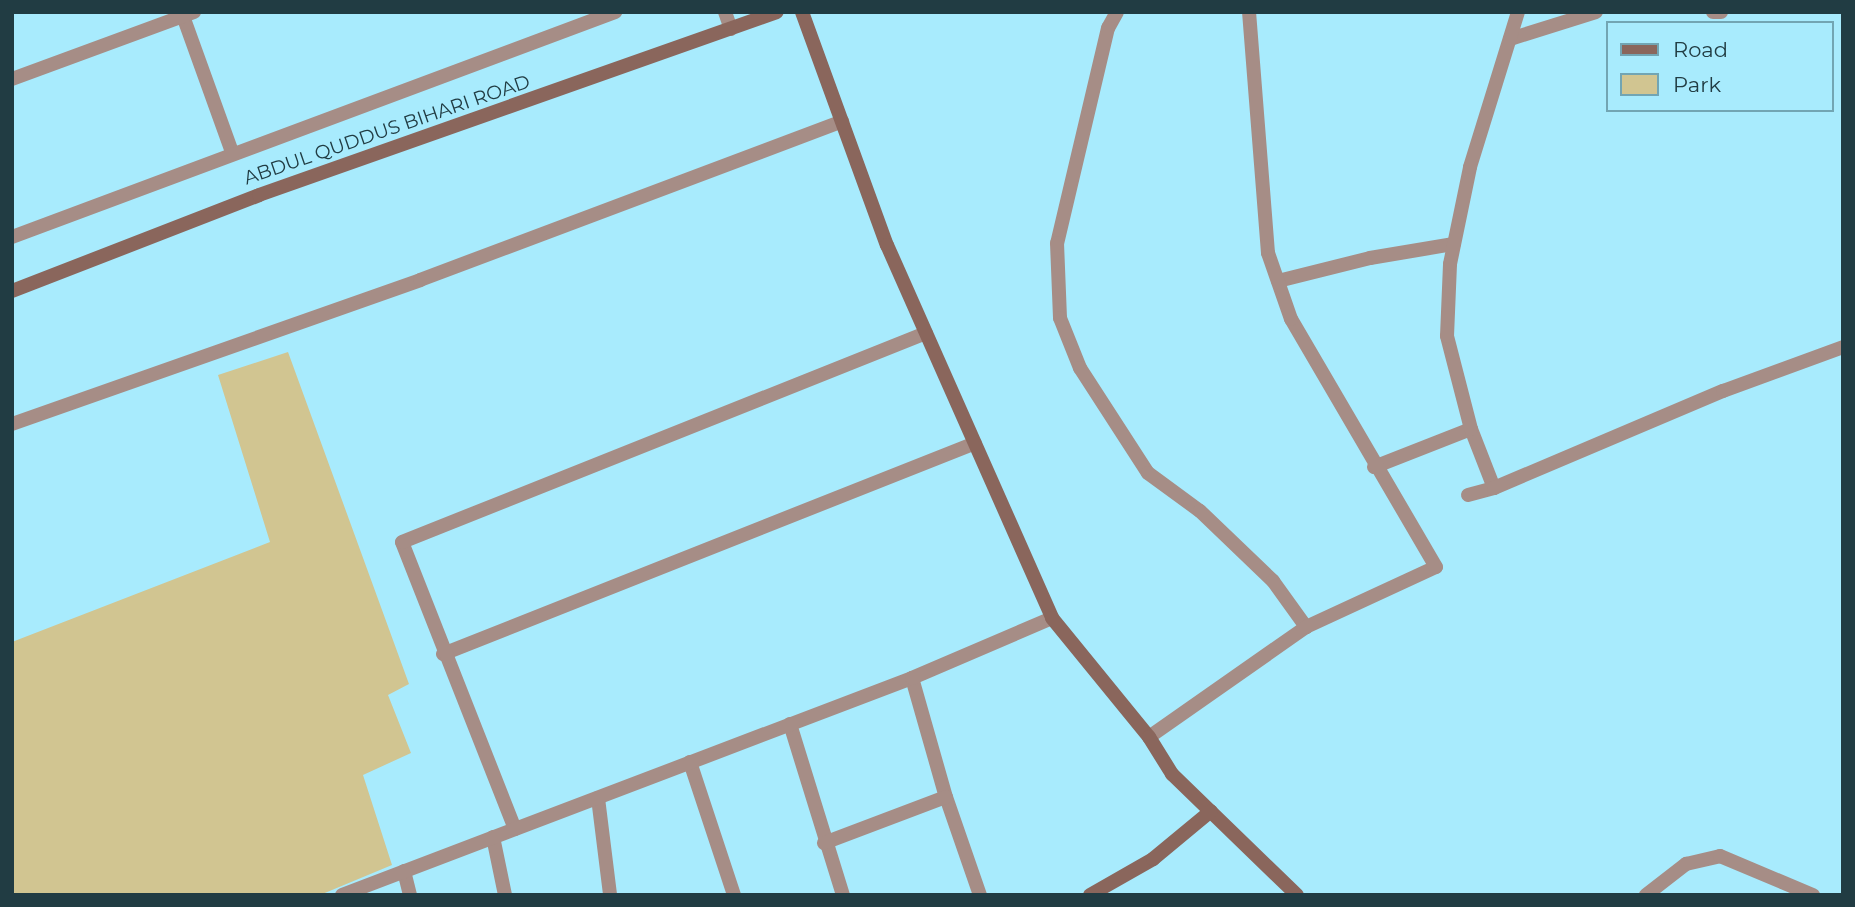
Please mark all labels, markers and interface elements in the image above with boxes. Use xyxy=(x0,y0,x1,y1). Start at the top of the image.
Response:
legend xyxy=(1606,21,1834,112)
text: Road xyxy=(1673,37,1728,62)
street label: ABDUL QUDDUS BIHARI ROAD xyxy=(241,70,533,190)
text: Park xyxy=(1673,72,1721,97)

